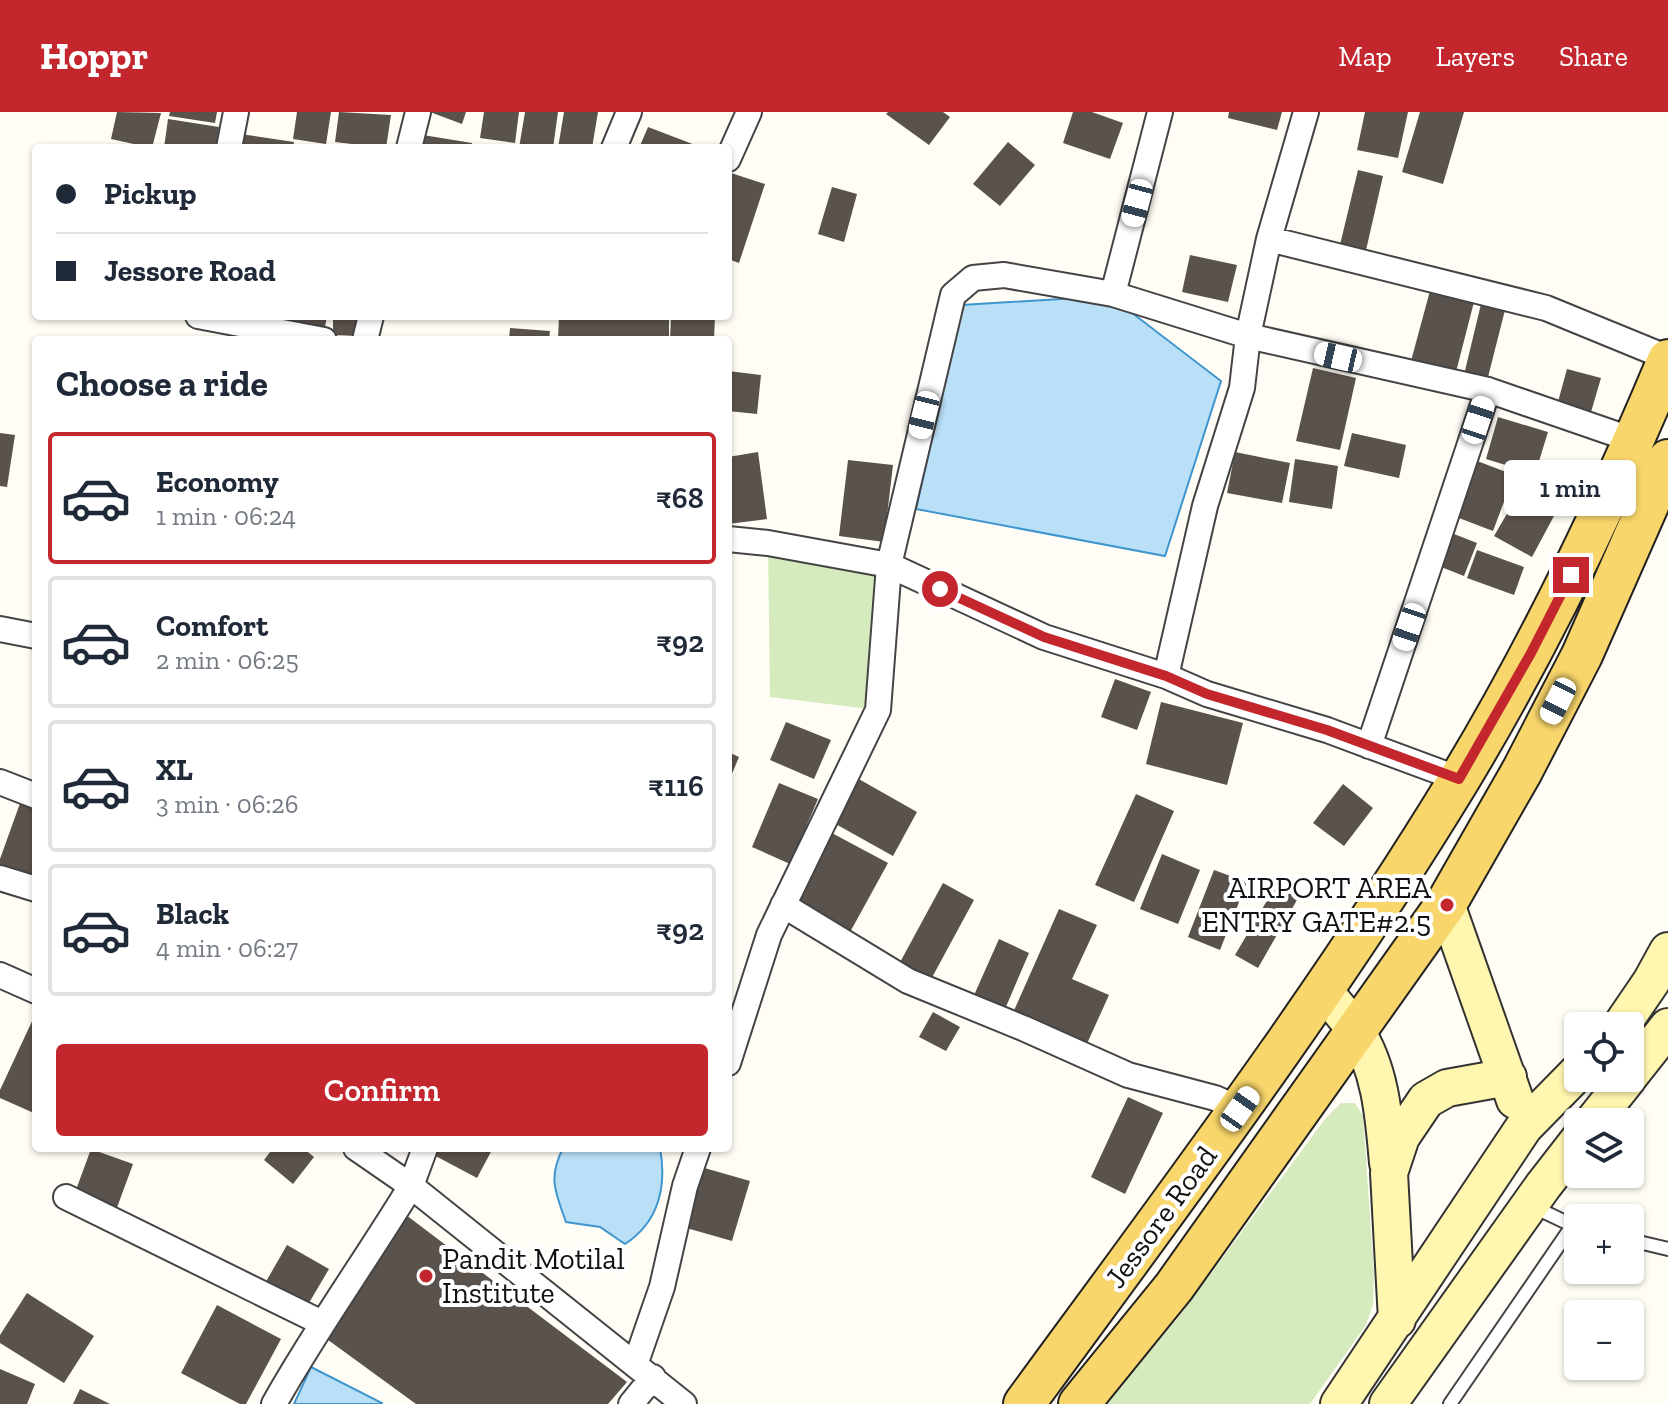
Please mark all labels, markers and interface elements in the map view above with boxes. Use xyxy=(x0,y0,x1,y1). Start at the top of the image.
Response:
text: Hoppr xyxy=(40,33,148,79)
text: Map xyxy=(1338,40,1392,73)
text: Layers xyxy=(1436,40,1515,73)
text: Share xyxy=(1559,40,1628,73)
text: Pickup xyxy=(104,176,196,212)
car xyxy=(1119,177,1155,229)
text: Jessore Road xyxy=(104,253,276,289)
car xyxy=(1312,340,1364,374)
text: Choose a ride xyxy=(56,362,268,405)
car xyxy=(907,389,941,441)
car xyxy=(1459,393,1497,447)
callout: 1 min xyxy=(1505,459,1637,515)
icon: car xyxy=(60,462,132,534)
text: Economy xyxy=(156,464,279,500)
text: 1 min xyxy=(1539,472,1601,504)
text: ₹68 xyxy=(656,480,704,516)
text: 1 min · 06:24 xyxy=(156,500,296,532)
route end xyxy=(1553,557,1589,593)
route start xyxy=(922,571,958,607)
car xyxy=(1390,600,1428,654)
icon: car xyxy=(60,606,132,678)
text: Comfort xyxy=(156,608,268,644)
text: ₹92 xyxy=(656,624,704,660)
text: 2 min · 06:25 xyxy=(156,644,299,676)
car xyxy=(1536,674,1580,728)
icon: car xyxy=(60,750,132,822)
text: XL xyxy=(156,752,193,788)
text: ₹116 xyxy=(648,768,704,804)
text: 3 min · 06:26 xyxy=(156,788,299,820)
place label: AIRPORT AREA ENTRY GATE#2.5 xyxy=(1201,870,1432,940)
icon: car xyxy=(60,894,132,966)
text: Black xyxy=(156,896,229,932)
marker: AIRPORT AREA ENTRY GATE#2.5 xyxy=(1438,896,1456,914)
text: ₹92 xyxy=(656,912,704,948)
text: 4 min · 06:27 xyxy=(156,932,298,964)
map controls xyxy=(1564,1012,1644,1380)
button: locate xyxy=(1564,1012,1644,1092)
button: Confirm xyxy=(56,1044,708,1136)
car xyxy=(1216,1082,1264,1136)
button: layers xyxy=(1564,1108,1644,1188)
street label: Jessore Road xyxy=(1097,1139,1225,1295)
button: + xyxy=(1564,1204,1644,1284)
place label: Pandit Motilal Institute xyxy=(442,1241,625,1311)
marker: Pandit Motilal Institute xyxy=(417,1267,435,1285)
button: − xyxy=(1564,1300,1644,1380)

